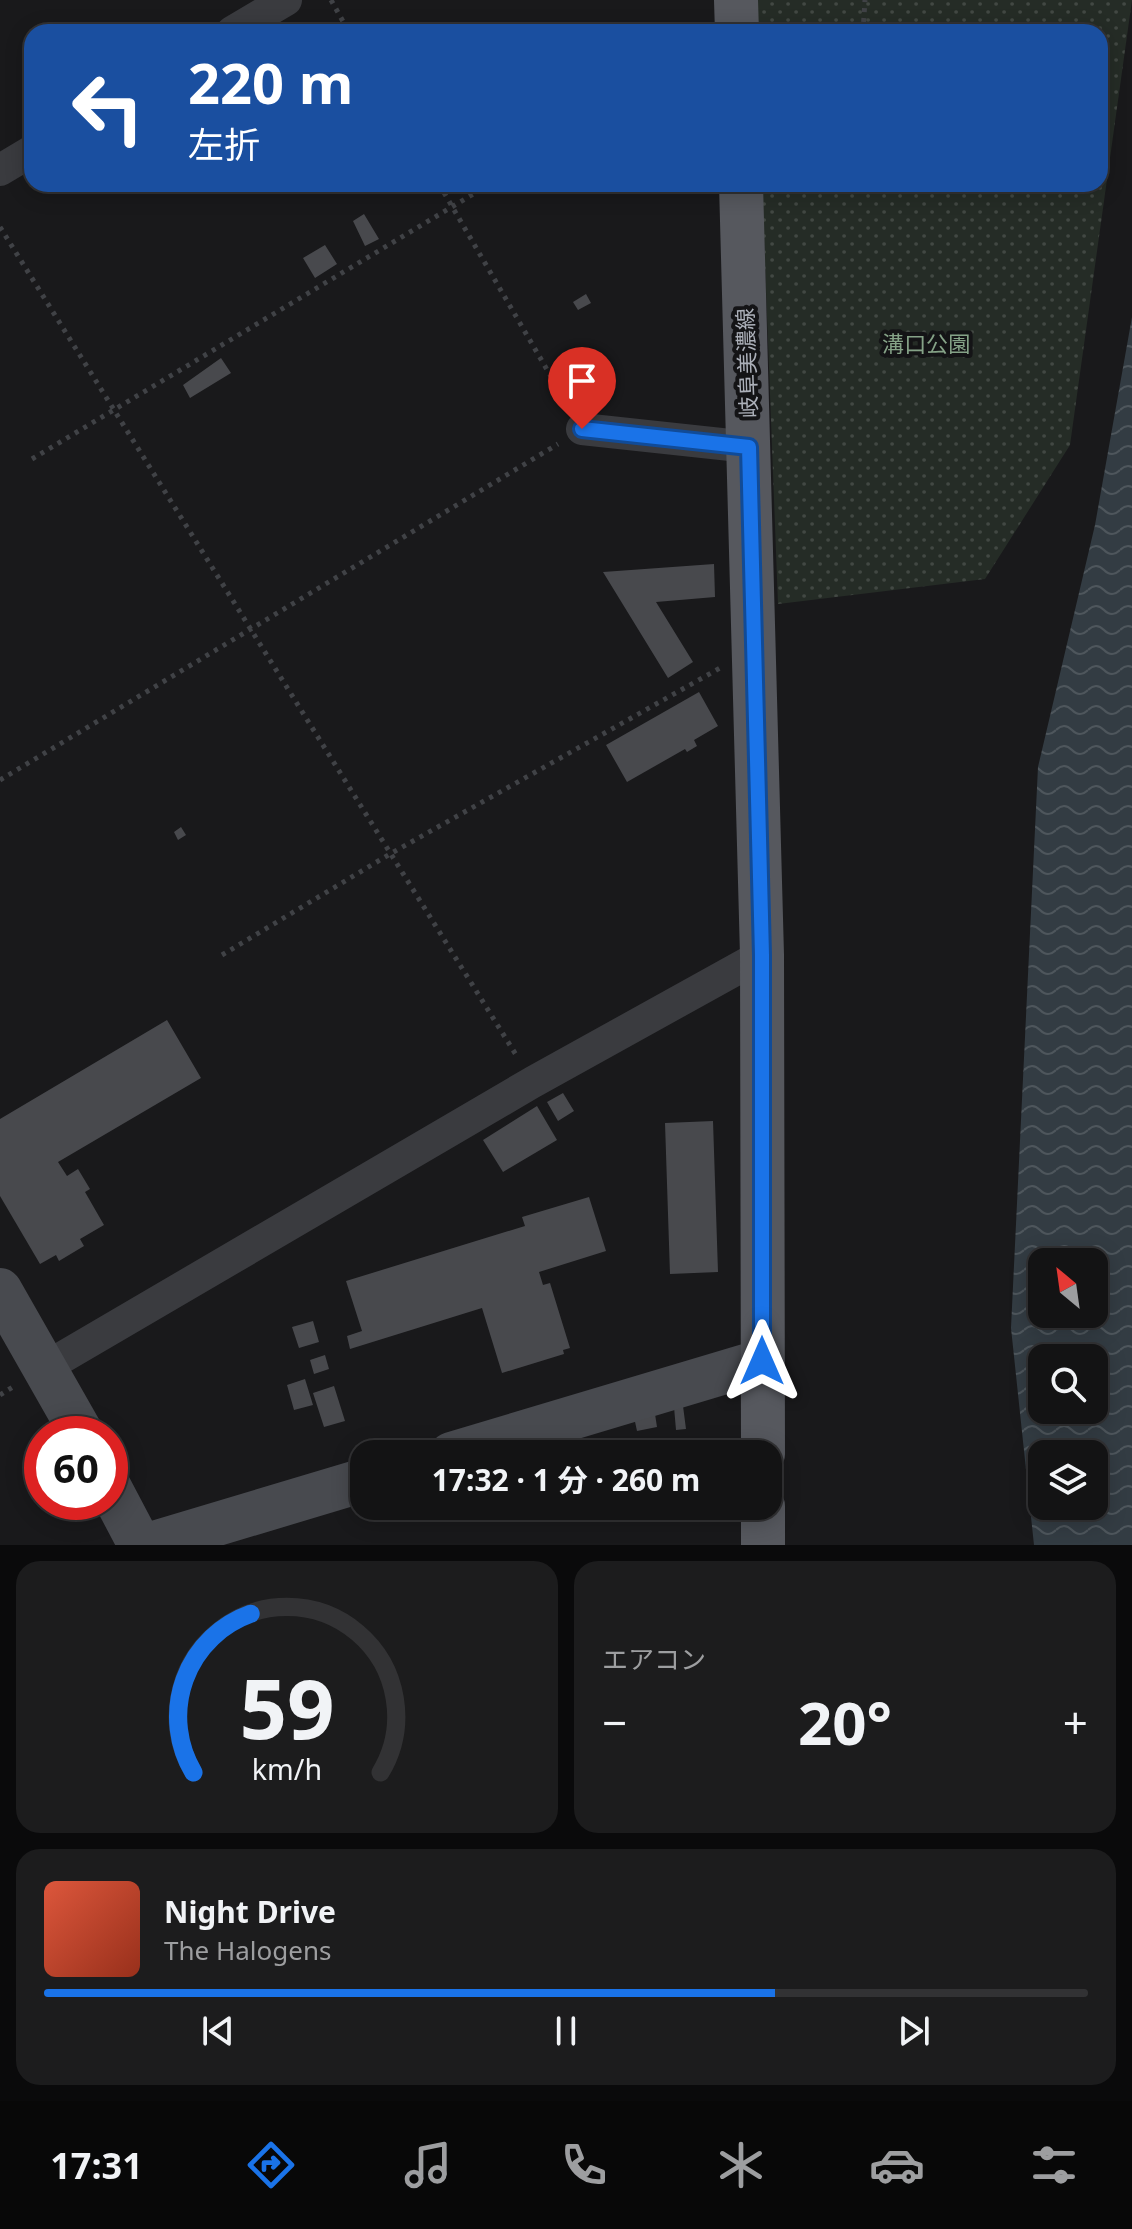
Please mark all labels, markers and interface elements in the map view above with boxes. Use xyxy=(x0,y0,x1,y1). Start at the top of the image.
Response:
text: 220 m xyxy=(188,44,353,120)
icon: left xyxy=(56,56,160,160)
text: 左折 xyxy=(188,120,260,169)
street label: 岐阜美濃線 xyxy=(729,308,763,418)
park label: 溝口公園 xyxy=(882,328,970,358)
pin xyxy=(548,347,616,429)
icon: arrive xyxy=(560,359,604,403)
north arrow xyxy=(1028,1248,1108,1328)
map controls xyxy=(1028,1248,1108,1520)
position arrow xyxy=(720,1319,804,1403)
button: search xyxy=(1028,1344,1108,1424)
speed limit sign: 60 xyxy=(24,1416,128,1520)
button: layers xyxy=(1028,1440,1108,1520)
text: 17:32 · 1 分 · 260 m xyxy=(432,1459,700,1500)
text: エアコン xyxy=(602,1641,706,1677)
text: 59 xyxy=(239,1650,335,1763)
text: 20° xyxy=(798,1681,892,1763)
text: − xyxy=(602,1692,627,1752)
text: + xyxy=(1063,1692,1088,1752)
text: km/h xyxy=(252,1749,322,1788)
text: Night Drive xyxy=(164,1891,336,1932)
text: The Halogens xyxy=(164,1932,331,1968)
icon: previous xyxy=(196,2009,240,2053)
icon: pause xyxy=(544,2009,588,2053)
icon: next xyxy=(892,2009,936,2053)
icon: directions xyxy=(243,2137,299,2193)
icon: music xyxy=(400,2137,456,2193)
icon: phone xyxy=(556,2137,612,2193)
icon: climate xyxy=(713,2137,769,2193)
icon: car xyxy=(869,2137,925,2193)
icon: filters xyxy=(1026,2137,1082,2193)
text: 17:31 xyxy=(50,2141,143,2190)

